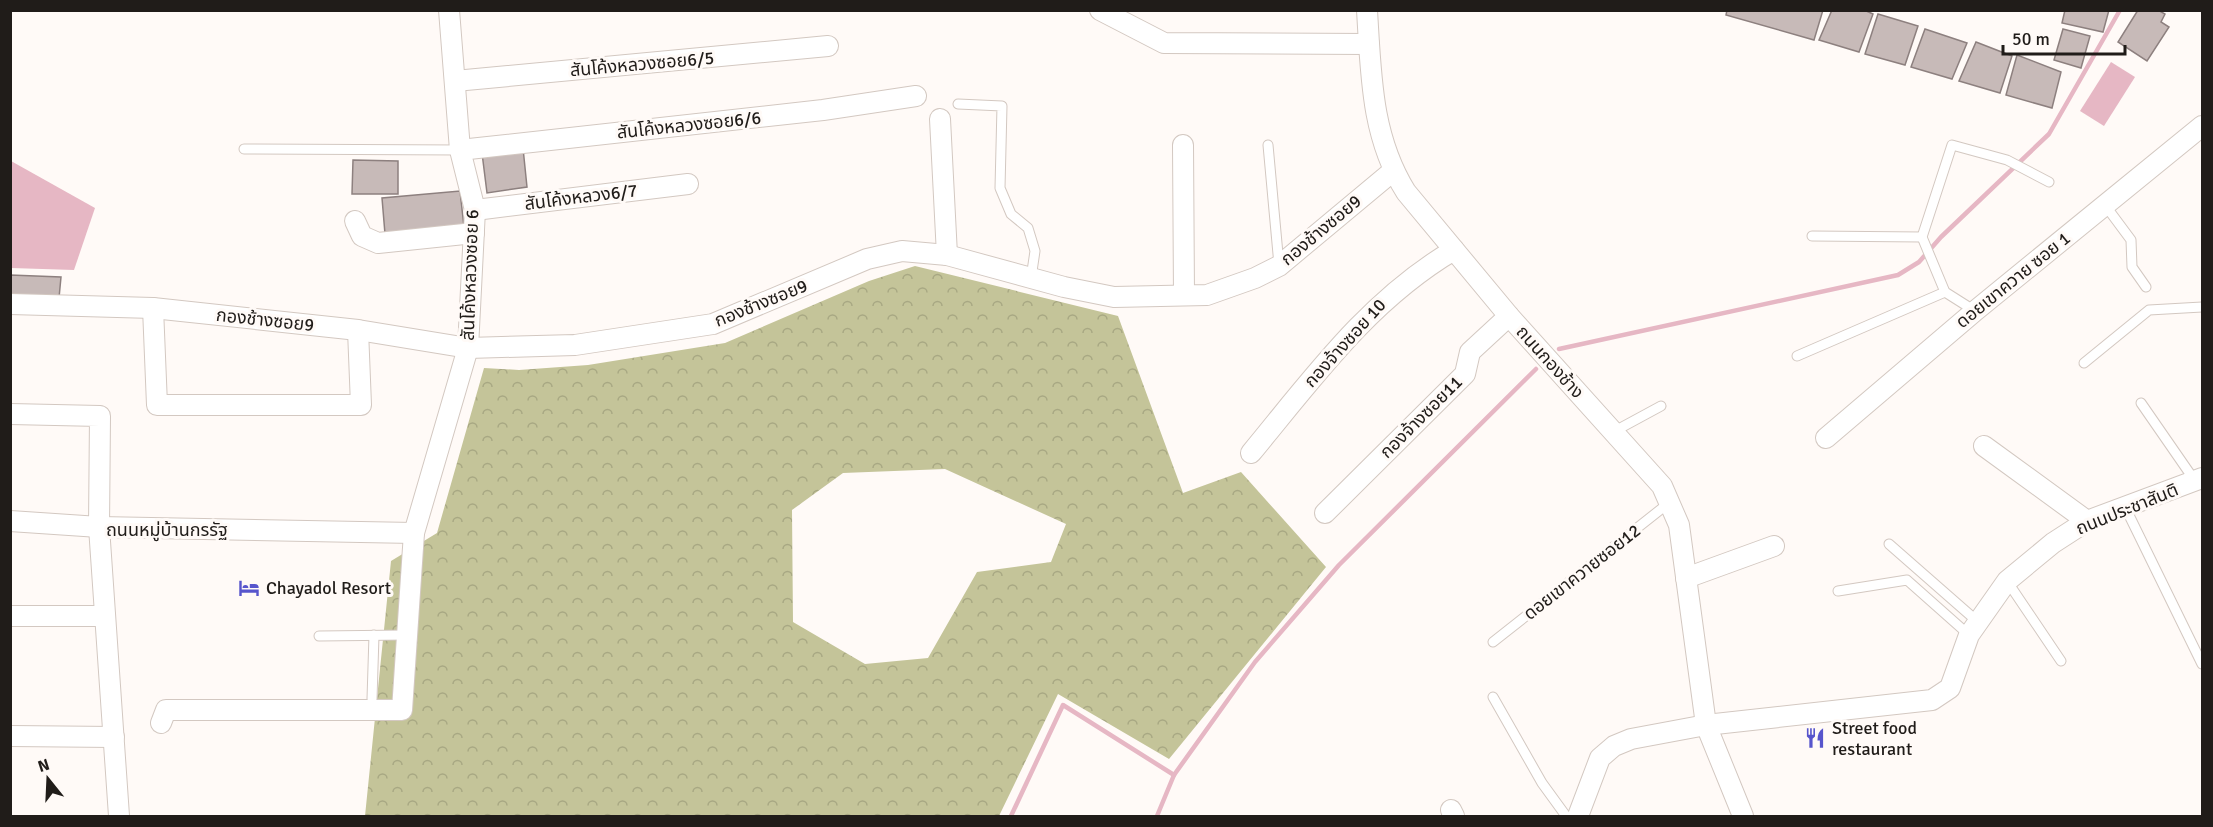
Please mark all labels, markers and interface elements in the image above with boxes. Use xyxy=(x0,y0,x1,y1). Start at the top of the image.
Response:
scale bar xyxy=(2003,18,2124,56)
text: 50 m xyxy=(2012,28,2050,50)
street label: สันโค้งหลวงซอย6/5 xyxy=(569,47,715,81)
street label: สันโค้งหลวงซอย6/6 xyxy=(616,106,762,144)
street label: สันโค้งหลวง6/7 xyxy=(523,179,639,215)
street label: กองช้างซอย9 xyxy=(1276,190,1366,270)
street label: สันโค้งหลวงซอย 6 xyxy=(457,209,483,341)
street label: ดอยเขาควาย ซอย 1 xyxy=(1951,227,2075,333)
street label: กองช้างซอย9 xyxy=(711,274,811,332)
street label: กองจ้างซอย 10 xyxy=(1299,294,1391,392)
street label: กองช้างซอย9 xyxy=(215,304,315,336)
street label: ถนนกองช้าง xyxy=(1512,321,1588,403)
street label: กองจ้างซอย11 xyxy=(1375,371,1467,463)
street label: ถนนประชาสันติ xyxy=(2073,478,2181,540)
street label: ถนนหมู่บ้านกรรัฐ xyxy=(106,519,228,542)
street label: ดอยเขาควายซอย12 xyxy=(1519,519,1645,625)
hotel icon: Chayadol Resort xyxy=(237,576,261,600)
place label: Chayadol Resort xyxy=(266,577,391,599)
place label: Street food restaurant xyxy=(1832,717,1917,760)
restaurant icon: Street food restaurant xyxy=(1803,726,1827,750)
north arrow xyxy=(18,749,78,809)
text: N xyxy=(35,754,52,777)

